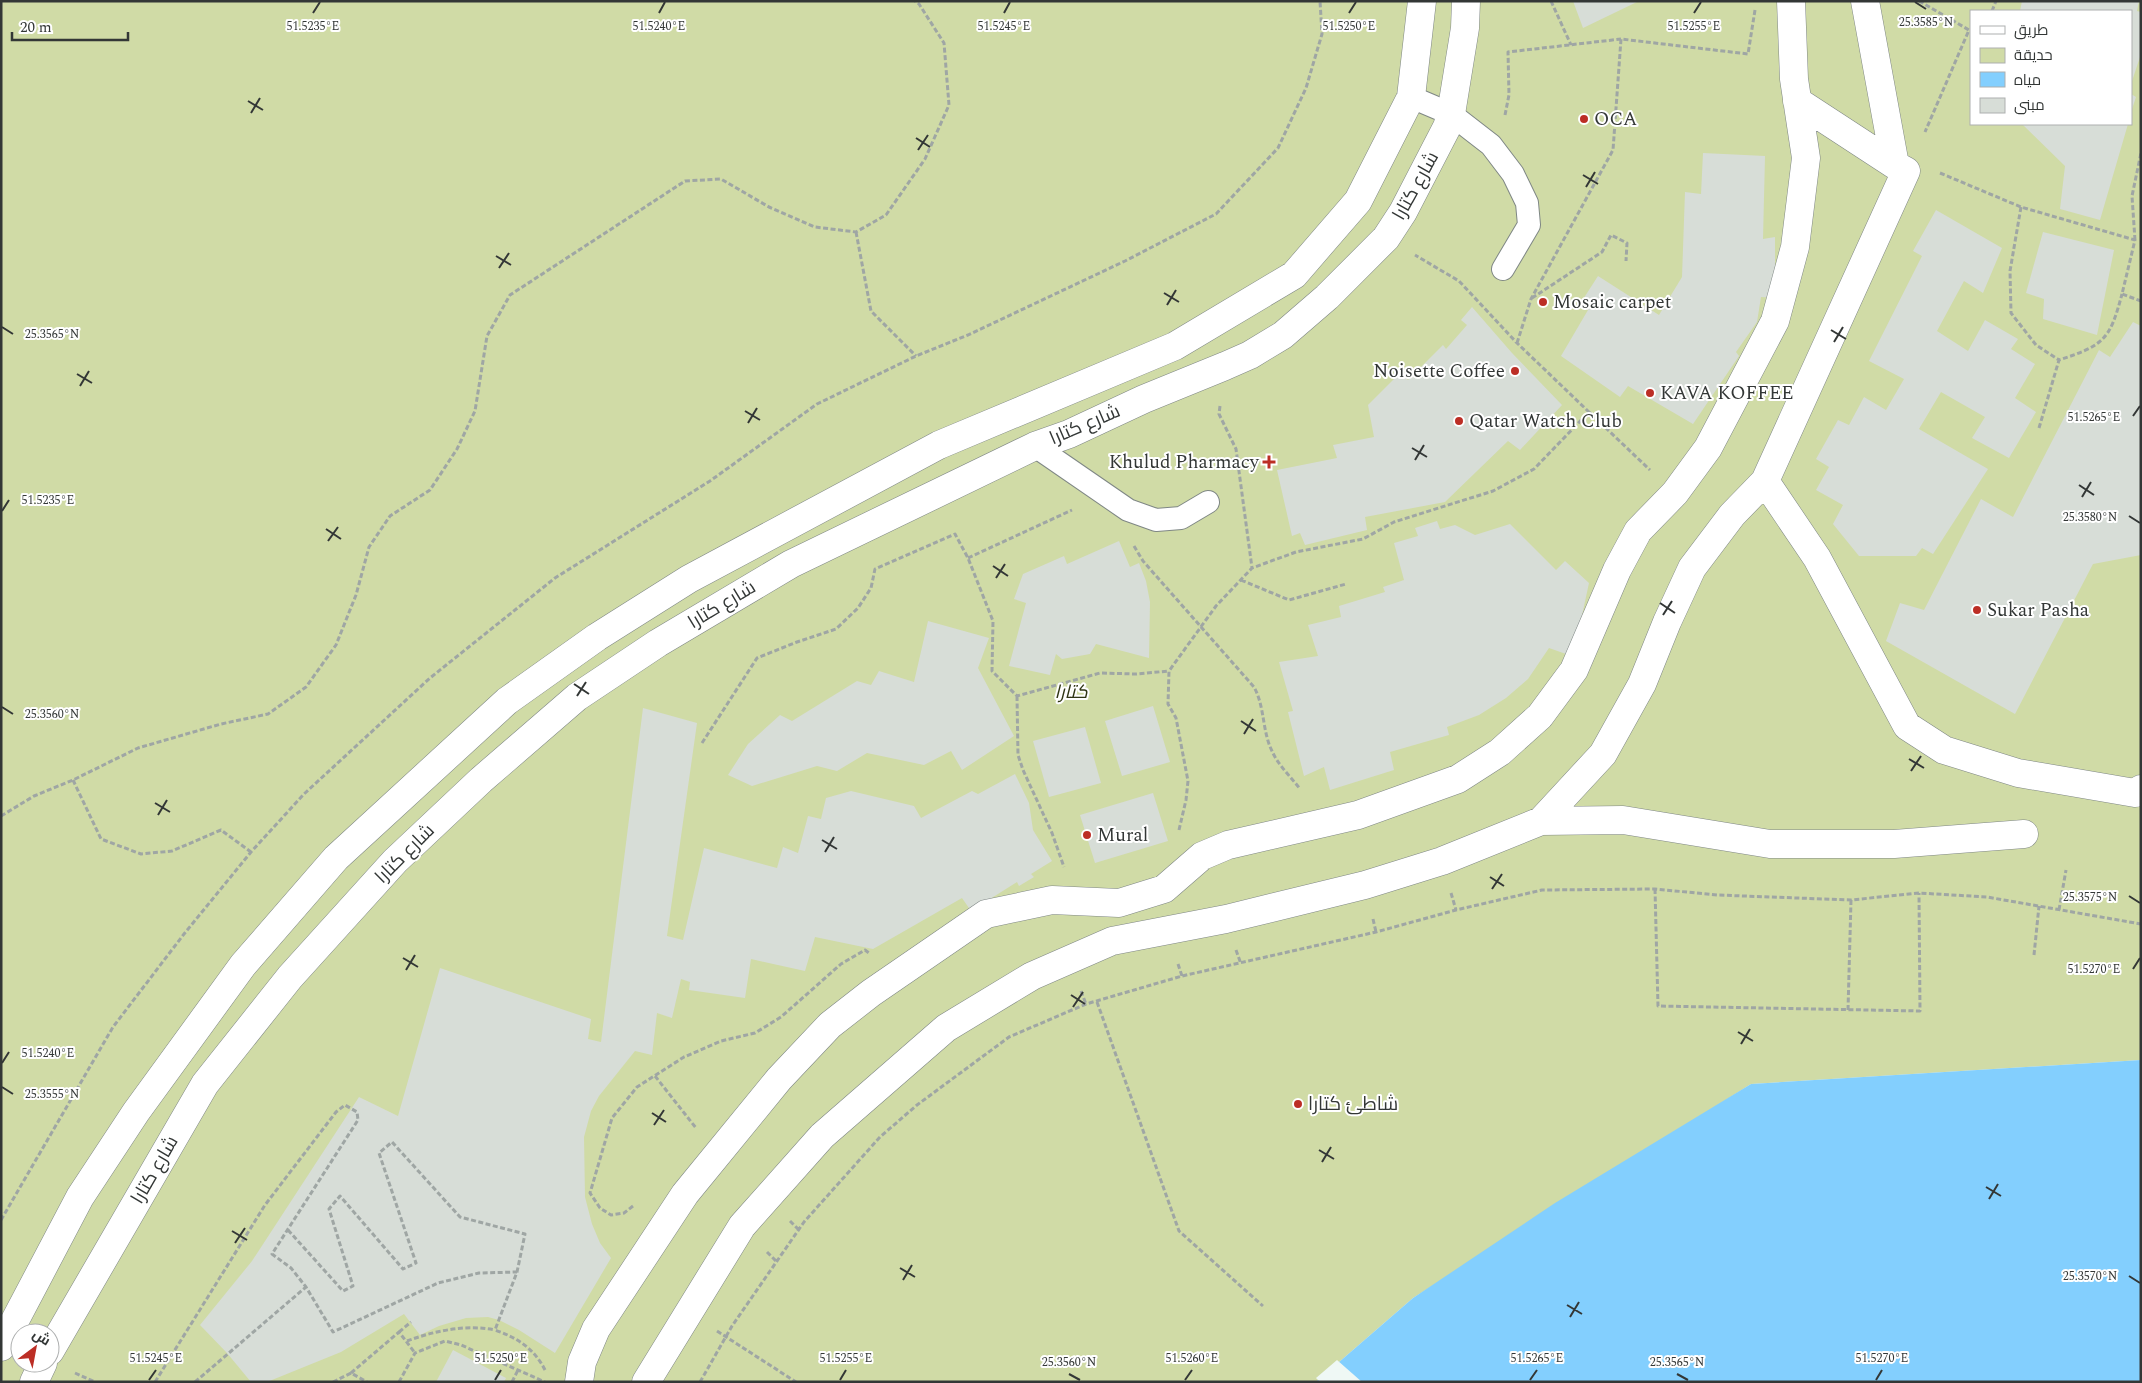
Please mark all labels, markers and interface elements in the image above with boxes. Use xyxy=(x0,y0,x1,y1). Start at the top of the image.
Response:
scale bar xyxy=(12,10,129,42)
legend xyxy=(1970,10,2132,125)
text: 25.3585°N xyxy=(1899,13,1953,32)
text: 20 m xyxy=(20,16,52,39)
text: 51.5235°E xyxy=(287,17,339,36)
text: 51.5240°E xyxy=(633,17,685,36)
text: 51.5245°E xyxy=(978,17,1030,36)
text: 51.5250°E xyxy=(1323,17,1375,36)
text: 51.5255°E xyxy=(1668,17,1720,36)
text: طريق xyxy=(2014,19,2048,42)
text: حديقة xyxy=(2014,44,2053,67)
text: مياه xyxy=(2014,69,2041,92)
text: مبنى xyxy=(2014,94,2045,117)
place label: OCA xyxy=(1594,105,1637,134)
marker: OCA xyxy=(1578,113,1590,125)
street label: شارع كتارا xyxy=(1385,146,1447,226)
place label: Mosaic carpet xyxy=(1553,288,1672,317)
marker: Mosaic carpet xyxy=(1537,296,1549,308)
text: 25.3565°N xyxy=(25,325,79,344)
place label: Noisette Coffee xyxy=(1373,357,1505,386)
marker: Noisette Coffee xyxy=(1509,365,1521,377)
place label: KAVA KOFFEE xyxy=(1660,379,1794,408)
marker: KAVA KOFFEE xyxy=(1644,387,1656,399)
street label: شارع كتارا xyxy=(1045,397,1125,453)
place label: Qatar Watch Club xyxy=(1469,407,1622,436)
text: 51.5265°E xyxy=(2068,408,2120,427)
marker: Qatar Watch Club xyxy=(1453,415,1465,427)
place label: Khulud Pharmacy xyxy=(1109,448,1260,477)
marker: Khulud Pharmacy xyxy=(1263,456,1275,468)
text: 51.5235°E xyxy=(22,491,74,510)
text: 25.3580°N xyxy=(2063,508,2117,527)
street label: شارع كتارا xyxy=(683,573,761,637)
place label: Sukar Pasha xyxy=(1987,596,2090,625)
marker: Sukar Pasha xyxy=(1971,604,1983,616)
park label: كتارا xyxy=(1054,678,1088,707)
text: 25.3560°N xyxy=(25,705,79,724)
street label: شارع كتارا xyxy=(368,817,442,891)
place label: Mural xyxy=(1097,821,1148,850)
marker: Mural xyxy=(1081,829,1093,841)
text: 25.3575°N xyxy=(2063,888,2117,907)
text: 51.5270°E xyxy=(2068,960,2120,979)
text: 51.5240°E xyxy=(22,1044,74,1063)
text: 25.3555°N xyxy=(25,1085,79,1104)
place label: شاطئ كتارا xyxy=(1308,1090,1398,1119)
marker: شاطئ كتارا xyxy=(1292,1098,1304,1110)
street label: شارع كتارا xyxy=(124,1130,186,1210)
text: 25.3570°N xyxy=(2063,1267,2117,1286)
north arrow xyxy=(10,1323,60,1373)
text: ش xyxy=(28,1324,55,1351)
text: 51.5245°E xyxy=(130,1349,182,1368)
text: 51.5250°E xyxy=(475,1349,527,1368)
text: 51.5255°E xyxy=(820,1349,872,1368)
text: 51.5260°E xyxy=(1166,1349,1218,1368)
text: 51.5265°E xyxy=(1511,1349,1563,1368)
text: 51.5270°E xyxy=(1856,1349,1908,1368)
text: 25.3560°N xyxy=(1042,1353,1096,1372)
text: 25.3565°N xyxy=(1650,1353,1704,1372)

